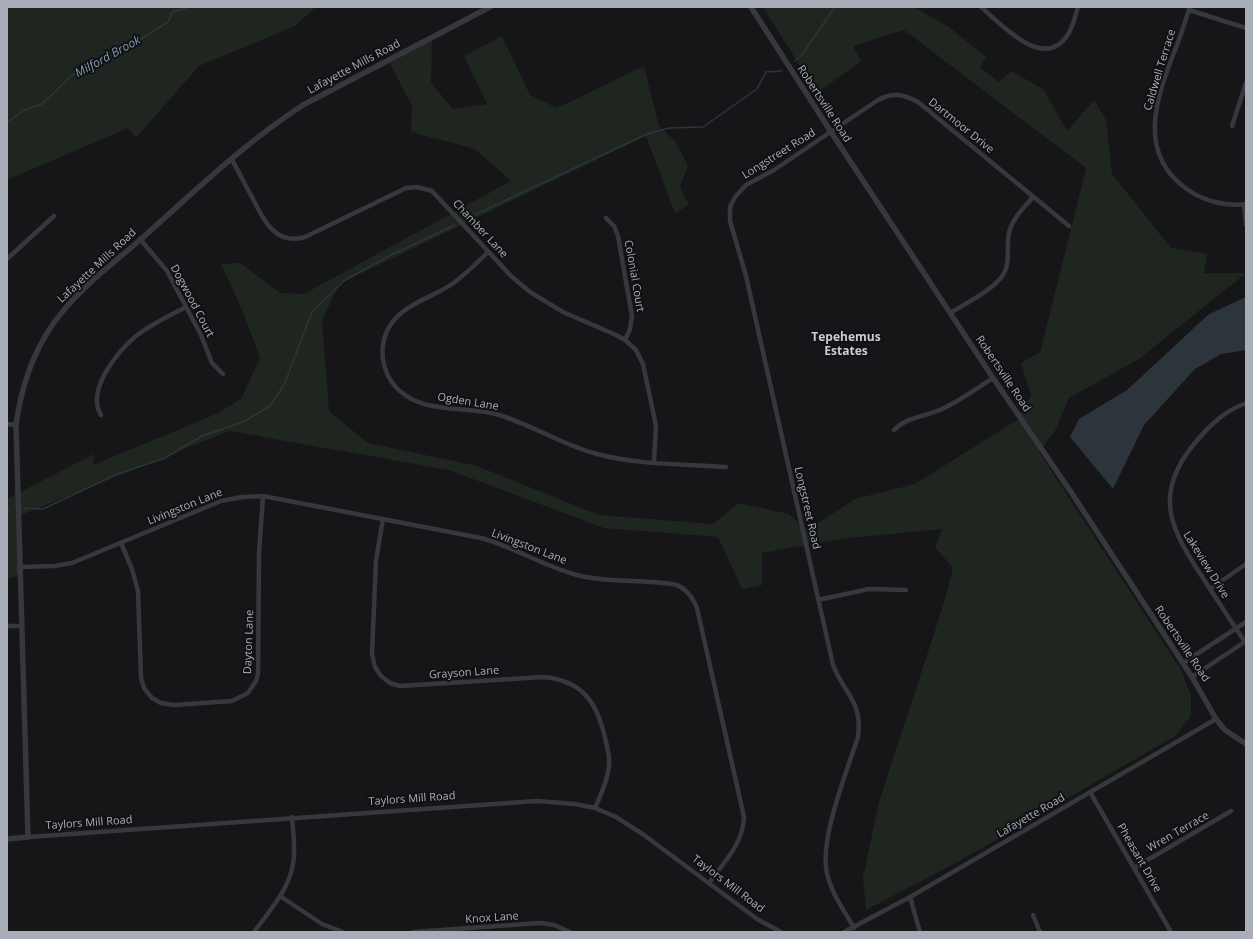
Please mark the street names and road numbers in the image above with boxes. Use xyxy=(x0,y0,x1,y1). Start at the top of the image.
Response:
street label: Caldwell Terrace xyxy=(1141,28,1179,112)
street label: Lafayette Mills Road xyxy=(306,37,402,97)
street label: Robertsville Road xyxy=(794,63,854,145)
street label: Dartmoor Drive xyxy=(926,96,996,156)
street label: Longstreet Road xyxy=(740,126,818,182)
street label: Chamber Lane xyxy=(450,197,510,261)
street label: Lafayette Mills Road xyxy=(55,226,139,306)
street label: Colonial Court xyxy=(621,239,647,313)
street label: Dogwood Court xyxy=(167,262,217,340)
street label: Robertsville Road xyxy=(973,333,1033,415)
street label: Ogden Lane xyxy=(436,391,500,413)
street label: Longstreet Road xyxy=(791,466,823,550)
street label: Livingston Lane xyxy=(146,486,224,528)
street label: Livingston Lane xyxy=(489,527,569,567)
street label: Lakeview Drive xyxy=(1180,529,1232,601)
street label: Robertsville Road xyxy=(1152,603,1212,685)
street label: Dayton Lane xyxy=(241,610,257,674)
street label: Grayson Lane xyxy=(428,664,500,682)
street label: Taylors Mill Road xyxy=(368,789,456,809)
street label: Lafayette Road xyxy=(995,791,1067,841)
street label: Wren Terrace xyxy=(1145,809,1211,855)
street label: Taylors Mill Road xyxy=(45,813,133,833)
street label: Pheasant Drive xyxy=(1114,821,1164,895)
street label: Taylors Mill Road xyxy=(689,853,767,915)
street label: Knox Lane xyxy=(465,910,519,926)

